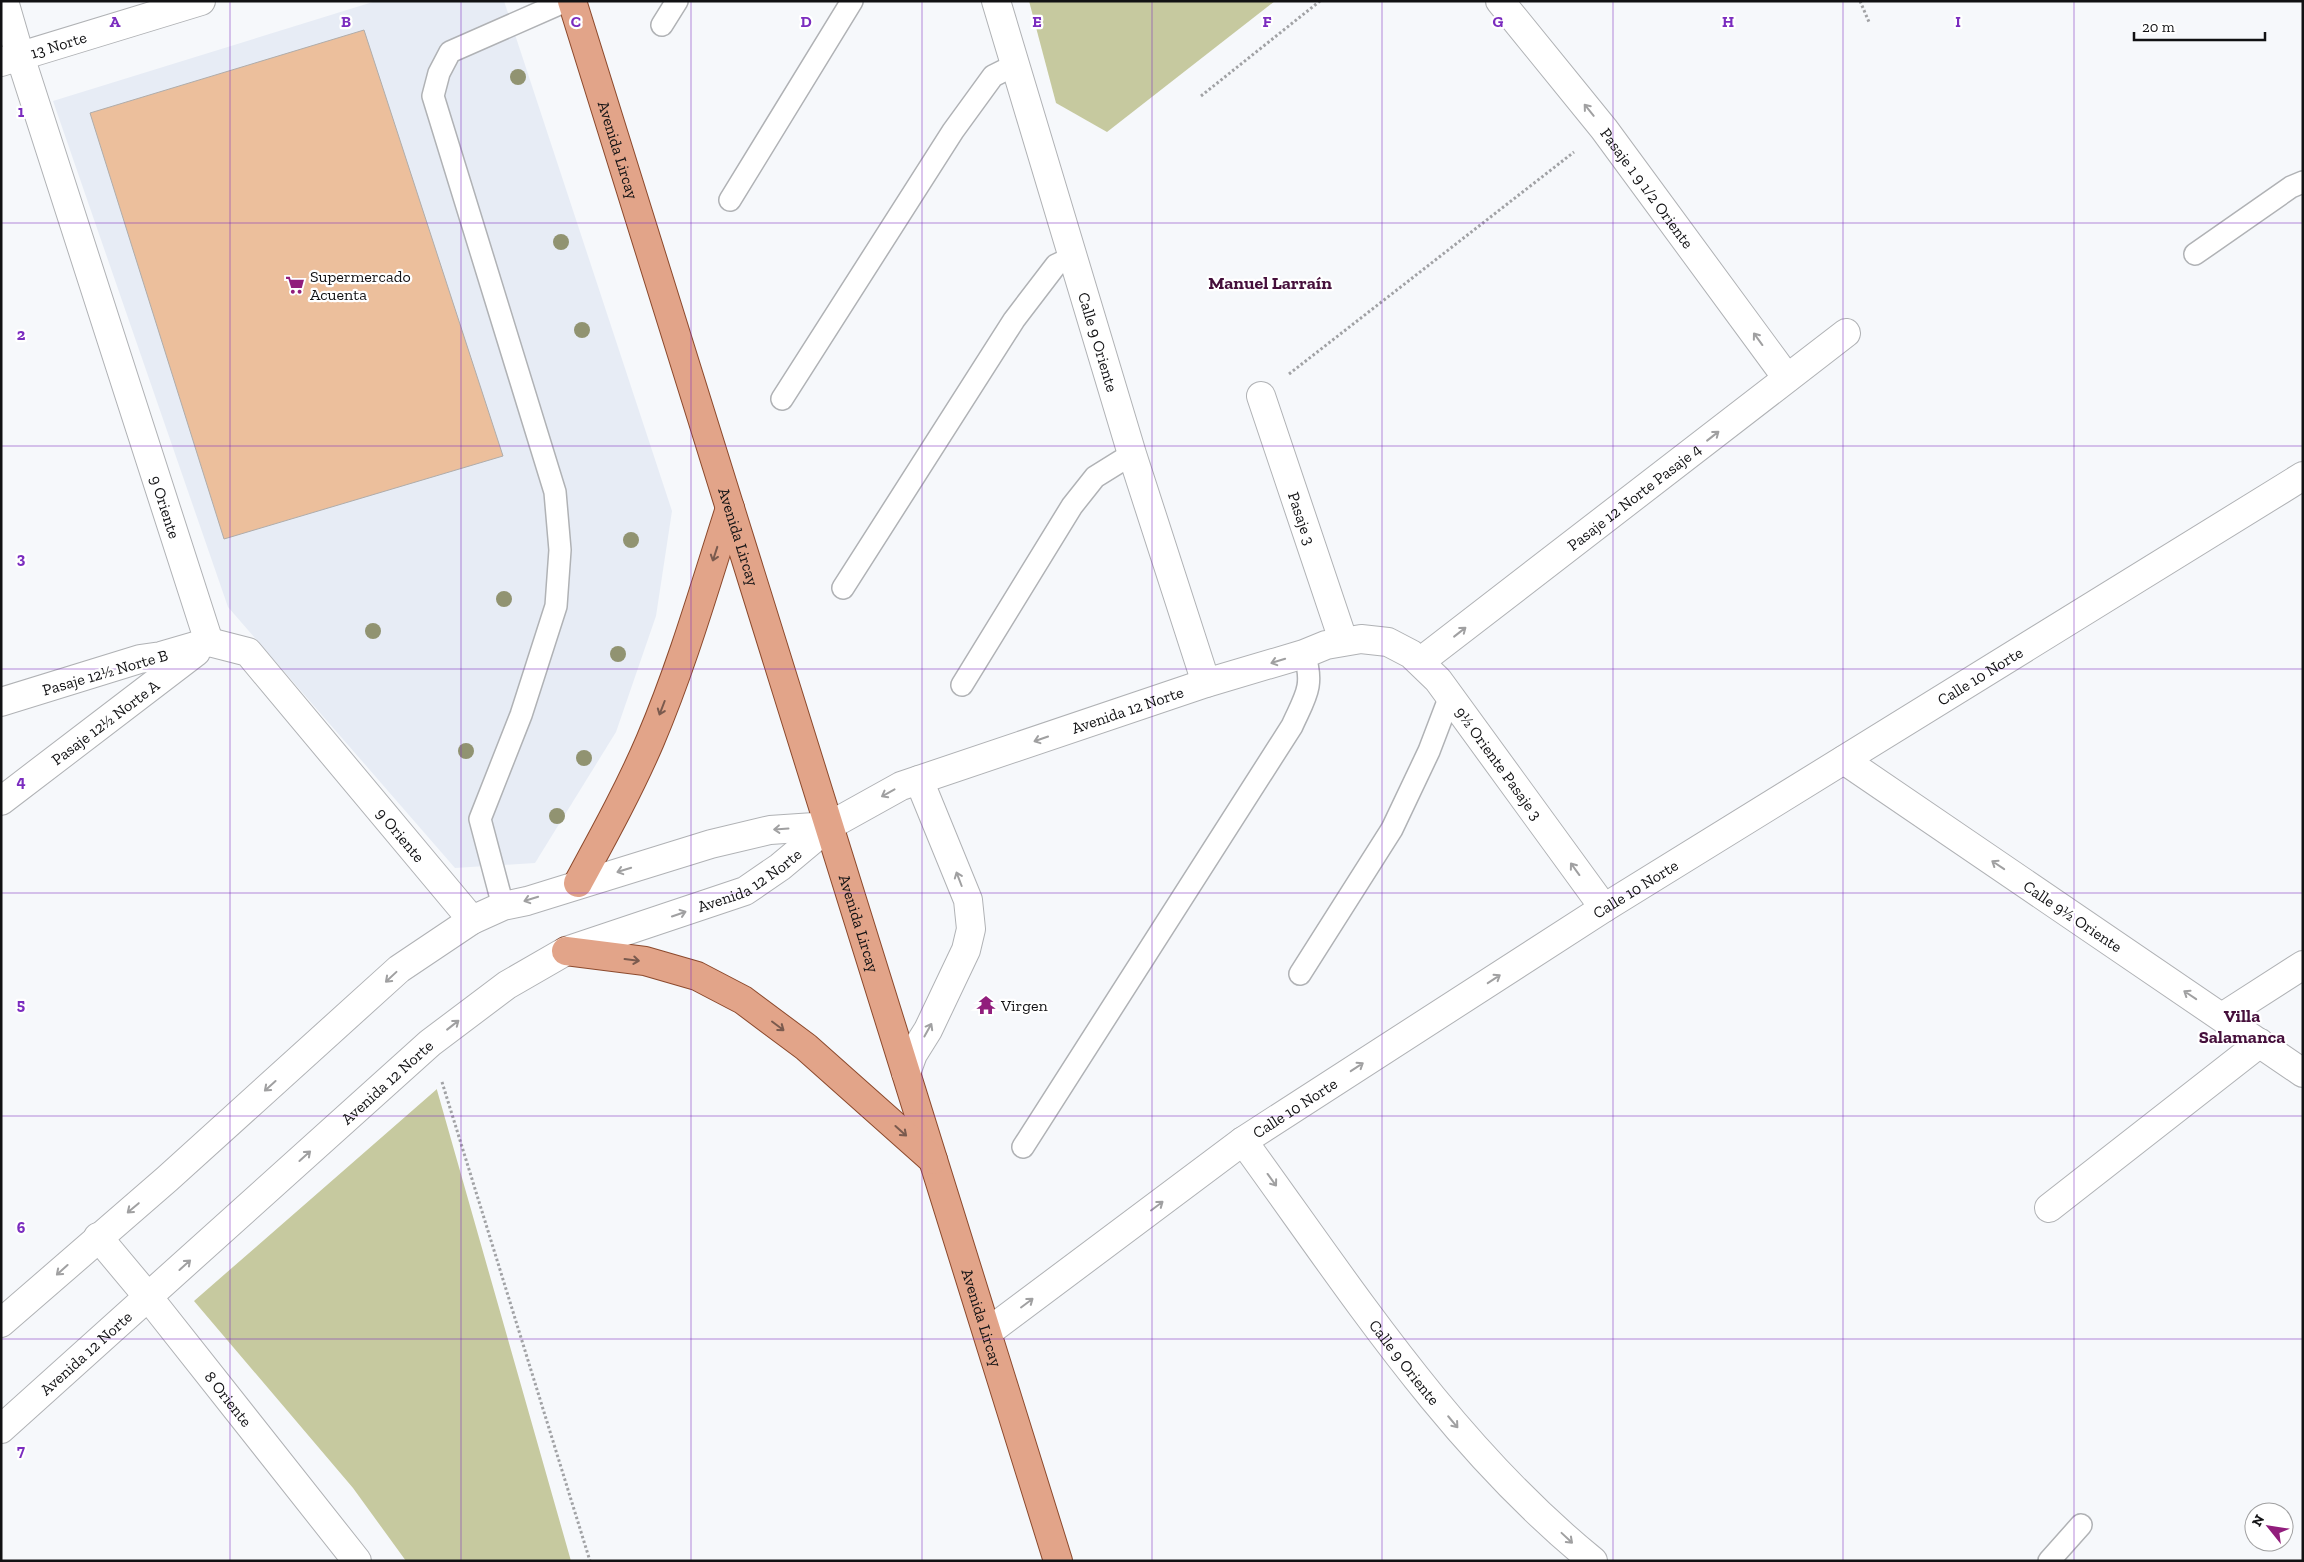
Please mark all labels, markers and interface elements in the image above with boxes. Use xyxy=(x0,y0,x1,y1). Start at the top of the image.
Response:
scale bar xyxy=(2134,10,2265,42)
text: A xyxy=(110,12,121,31)
text: B xyxy=(341,12,351,31)
text: C xyxy=(571,12,581,31)
text: D xyxy=(800,12,812,31)
text: E xyxy=(1032,12,1042,31)
text: F xyxy=(1262,12,1272,31)
text: G xyxy=(1493,12,1504,31)
text: H xyxy=(1722,12,1734,31)
text: I xyxy=(1955,12,1961,31)
text: 20 m xyxy=(2142,18,2175,36)
street label: 13 Norte xyxy=(28,27,89,62)
street label: Avenida Lircay xyxy=(594,99,642,202)
text: 1 xyxy=(18,102,25,121)
one-way arrow xyxy=(1583,104,1594,117)
street label: Pasaje 1 9 1/2 Oriente xyxy=(1596,124,1697,252)
place label: Supermercado Acuenta xyxy=(310,267,411,304)
district label: Manuel Larraín xyxy=(1208,272,1332,294)
supermarket icon: Supermercado Acuenta xyxy=(284,274,306,296)
street label: Calle 9 Oriente xyxy=(1074,290,1122,394)
text: 2 xyxy=(17,325,26,344)
one-way arrow xyxy=(1753,332,1763,346)
one-way arrow xyxy=(1706,430,1719,441)
street label: Pasaje 12 Norte Pasaje 4 xyxy=(1564,439,1705,555)
street label: 9 Oriente xyxy=(146,473,184,541)
street label: Avenida Lircay xyxy=(714,485,763,589)
street label: Pasaje 3 xyxy=(1284,490,1319,548)
one-way arrow xyxy=(710,546,719,561)
text: 3 xyxy=(17,549,26,568)
one-way arrow xyxy=(1453,626,1466,637)
street label: Calle 10 Norte xyxy=(1934,643,2026,710)
street label: Pasaje 12½ Norte B xyxy=(40,645,170,700)
one-way arrow xyxy=(1271,657,1287,667)
street label: Pasaje 12½ Norte A xyxy=(48,675,163,769)
street label: Avenida 12 Norte xyxy=(1069,682,1186,738)
one-way arrow xyxy=(657,700,666,715)
street label: 9½ Oriente Pasaje 3 xyxy=(1451,703,1546,824)
one-way arrow xyxy=(1033,734,1049,744)
text: 4 xyxy=(16,772,26,791)
one-way arrow xyxy=(881,789,896,798)
street label: 9 Oriente xyxy=(372,804,428,866)
one-way arrow xyxy=(773,825,789,834)
street label: Avenida 12 Norte xyxy=(695,844,805,916)
street label: Calle 10 Norte xyxy=(1589,856,1682,923)
one-way arrow xyxy=(1991,860,2005,870)
one-way arrow xyxy=(1570,862,1580,876)
one-way arrow xyxy=(616,865,632,875)
one-way arrow xyxy=(954,871,963,887)
street label: Avenida Lircay xyxy=(835,872,883,976)
street label: Calle 9½ Oriente xyxy=(2020,876,2126,956)
one-way arrow xyxy=(524,895,540,904)
one-way arrow xyxy=(670,908,686,918)
one-way arrow xyxy=(624,955,640,965)
one-way arrow xyxy=(384,971,397,983)
one-way arrow xyxy=(1487,974,1501,984)
one-way arrow xyxy=(2184,990,2198,1000)
temple icon: Virgen xyxy=(975,994,997,1016)
text: 5 xyxy=(17,995,25,1014)
place label: Virgen xyxy=(1000,996,1049,1015)
district label: Villa Salamanca xyxy=(2199,1005,2285,1048)
one-way arrow xyxy=(446,1019,459,1030)
one-way arrow xyxy=(771,1021,785,1031)
one-way arrow xyxy=(923,1023,933,1037)
street label: Avenida 12 Norte xyxy=(337,1036,437,1128)
one-way arrow xyxy=(1350,1062,1364,1072)
street label: Calle 10 Norte xyxy=(1249,1074,1341,1142)
one-way arrow xyxy=(264,1080,277,1092)
one-way arrow xyxy=(895,1126,908,1137)
one-way arrow xyxy=(299,1150,312,1162)
one-way arrow xyxy=(1267,1173,1277,1187)
one-way arrow xyxy=(1150,1200,1163,1211)
one-way arrow xyxy=(126,1202,139,1214)
text: 6 xyxy=(17,1218,26,1237)
one-way arrow xyxy=(179,1259,192,1271)
one-way arrow xyxy=(55,1264,68,1275)
street label: Avenida Lircay xyxy=(957,1266,1006,1370)
one-way arrow xyxy=(1020,1298,1034,1308)
street label: Avenida 12 Norte xyxy=(36,1307,136,1399)
street label: Calle 9 Oriente xyxy=(1365,1316,1444,1409)
street label: 8 Oriente xyxy=(201,1368,256,1431)
one-way arrow xyxy=(1447,1416,1458,1429)
text: 7 xyxy=(17,1441,25,1460)
north arrow xyxy=(2244,1502,2294,1552)
text: N xyxy=(2248,1512,2268,1530)
one-way arrow xyxy=(1560,1532,1573,1544)

